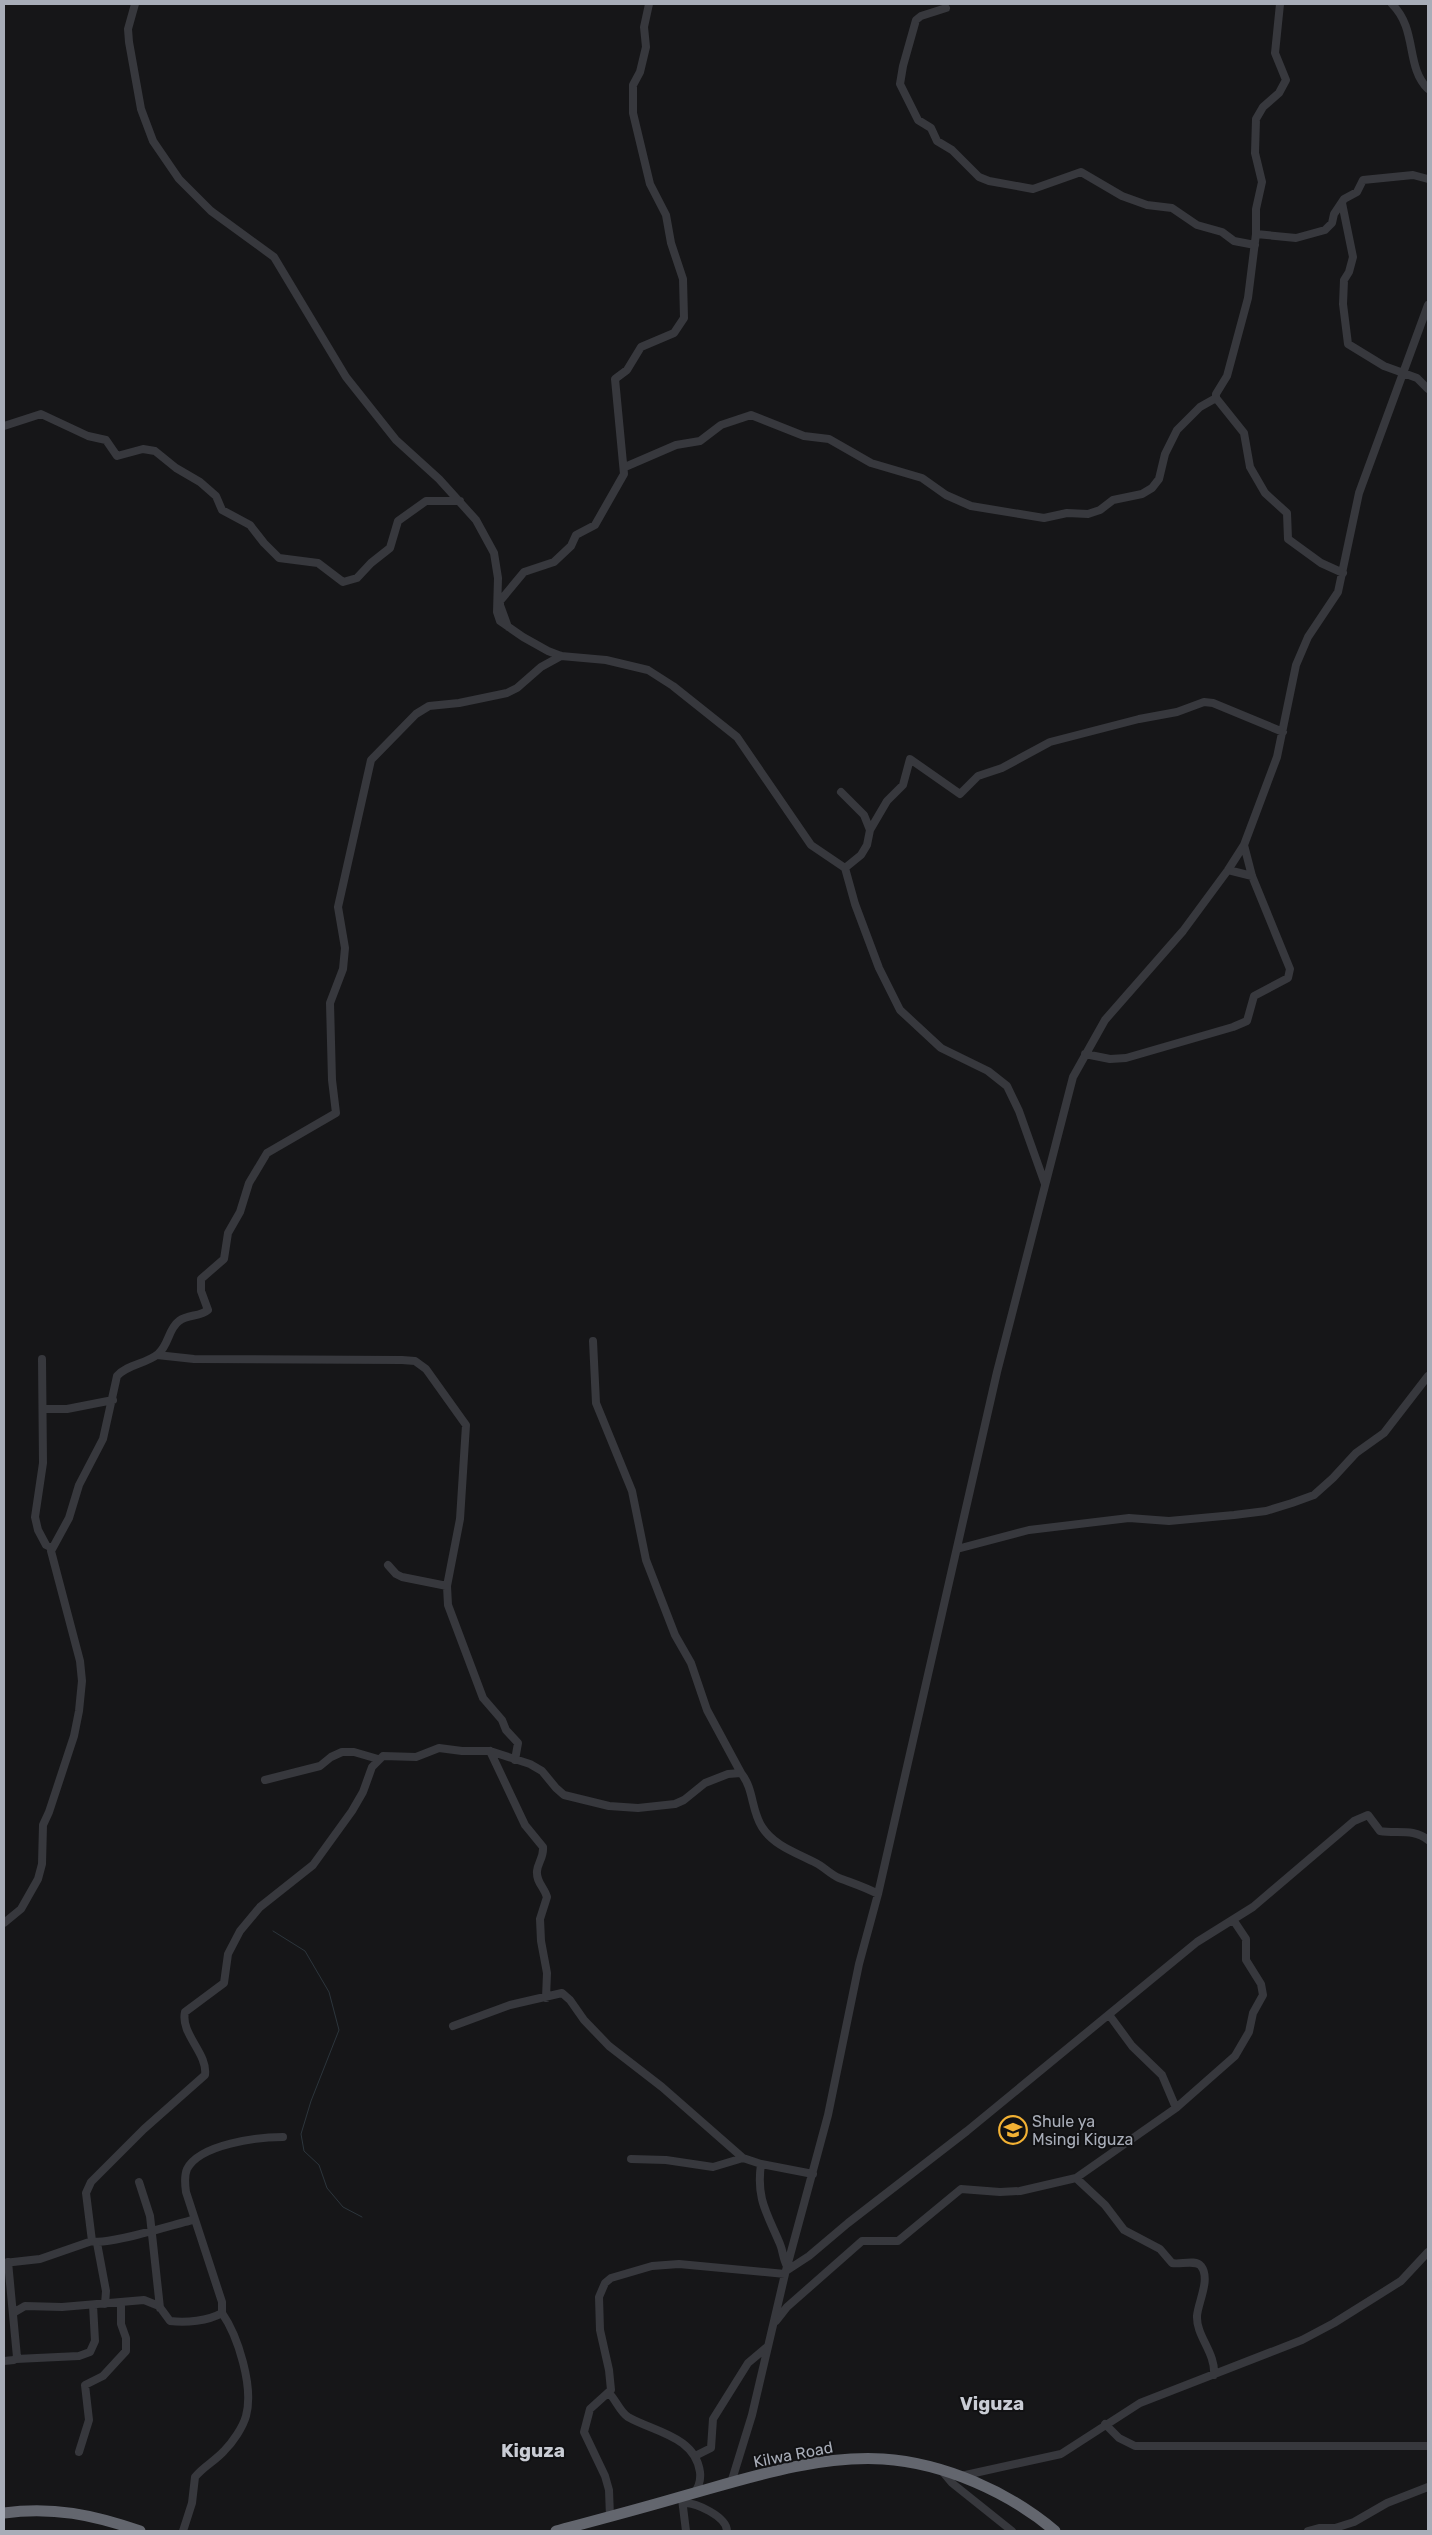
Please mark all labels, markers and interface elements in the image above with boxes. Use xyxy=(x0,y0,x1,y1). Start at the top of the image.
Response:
place label: Shule ya Msingi Kiguza xyxy=(1032,2112,1133,2149)
school or university icon: Shule ya Msingi Kiguza xyxy=(998,2115,1028,2145)
district label: Viguza xyxy=(960,2392,1024,2415)
street label: Kilwa Road xyxy=(752,2437,834,2472)
district label: Kiguza xyxy=(501,2439,565,2462)

